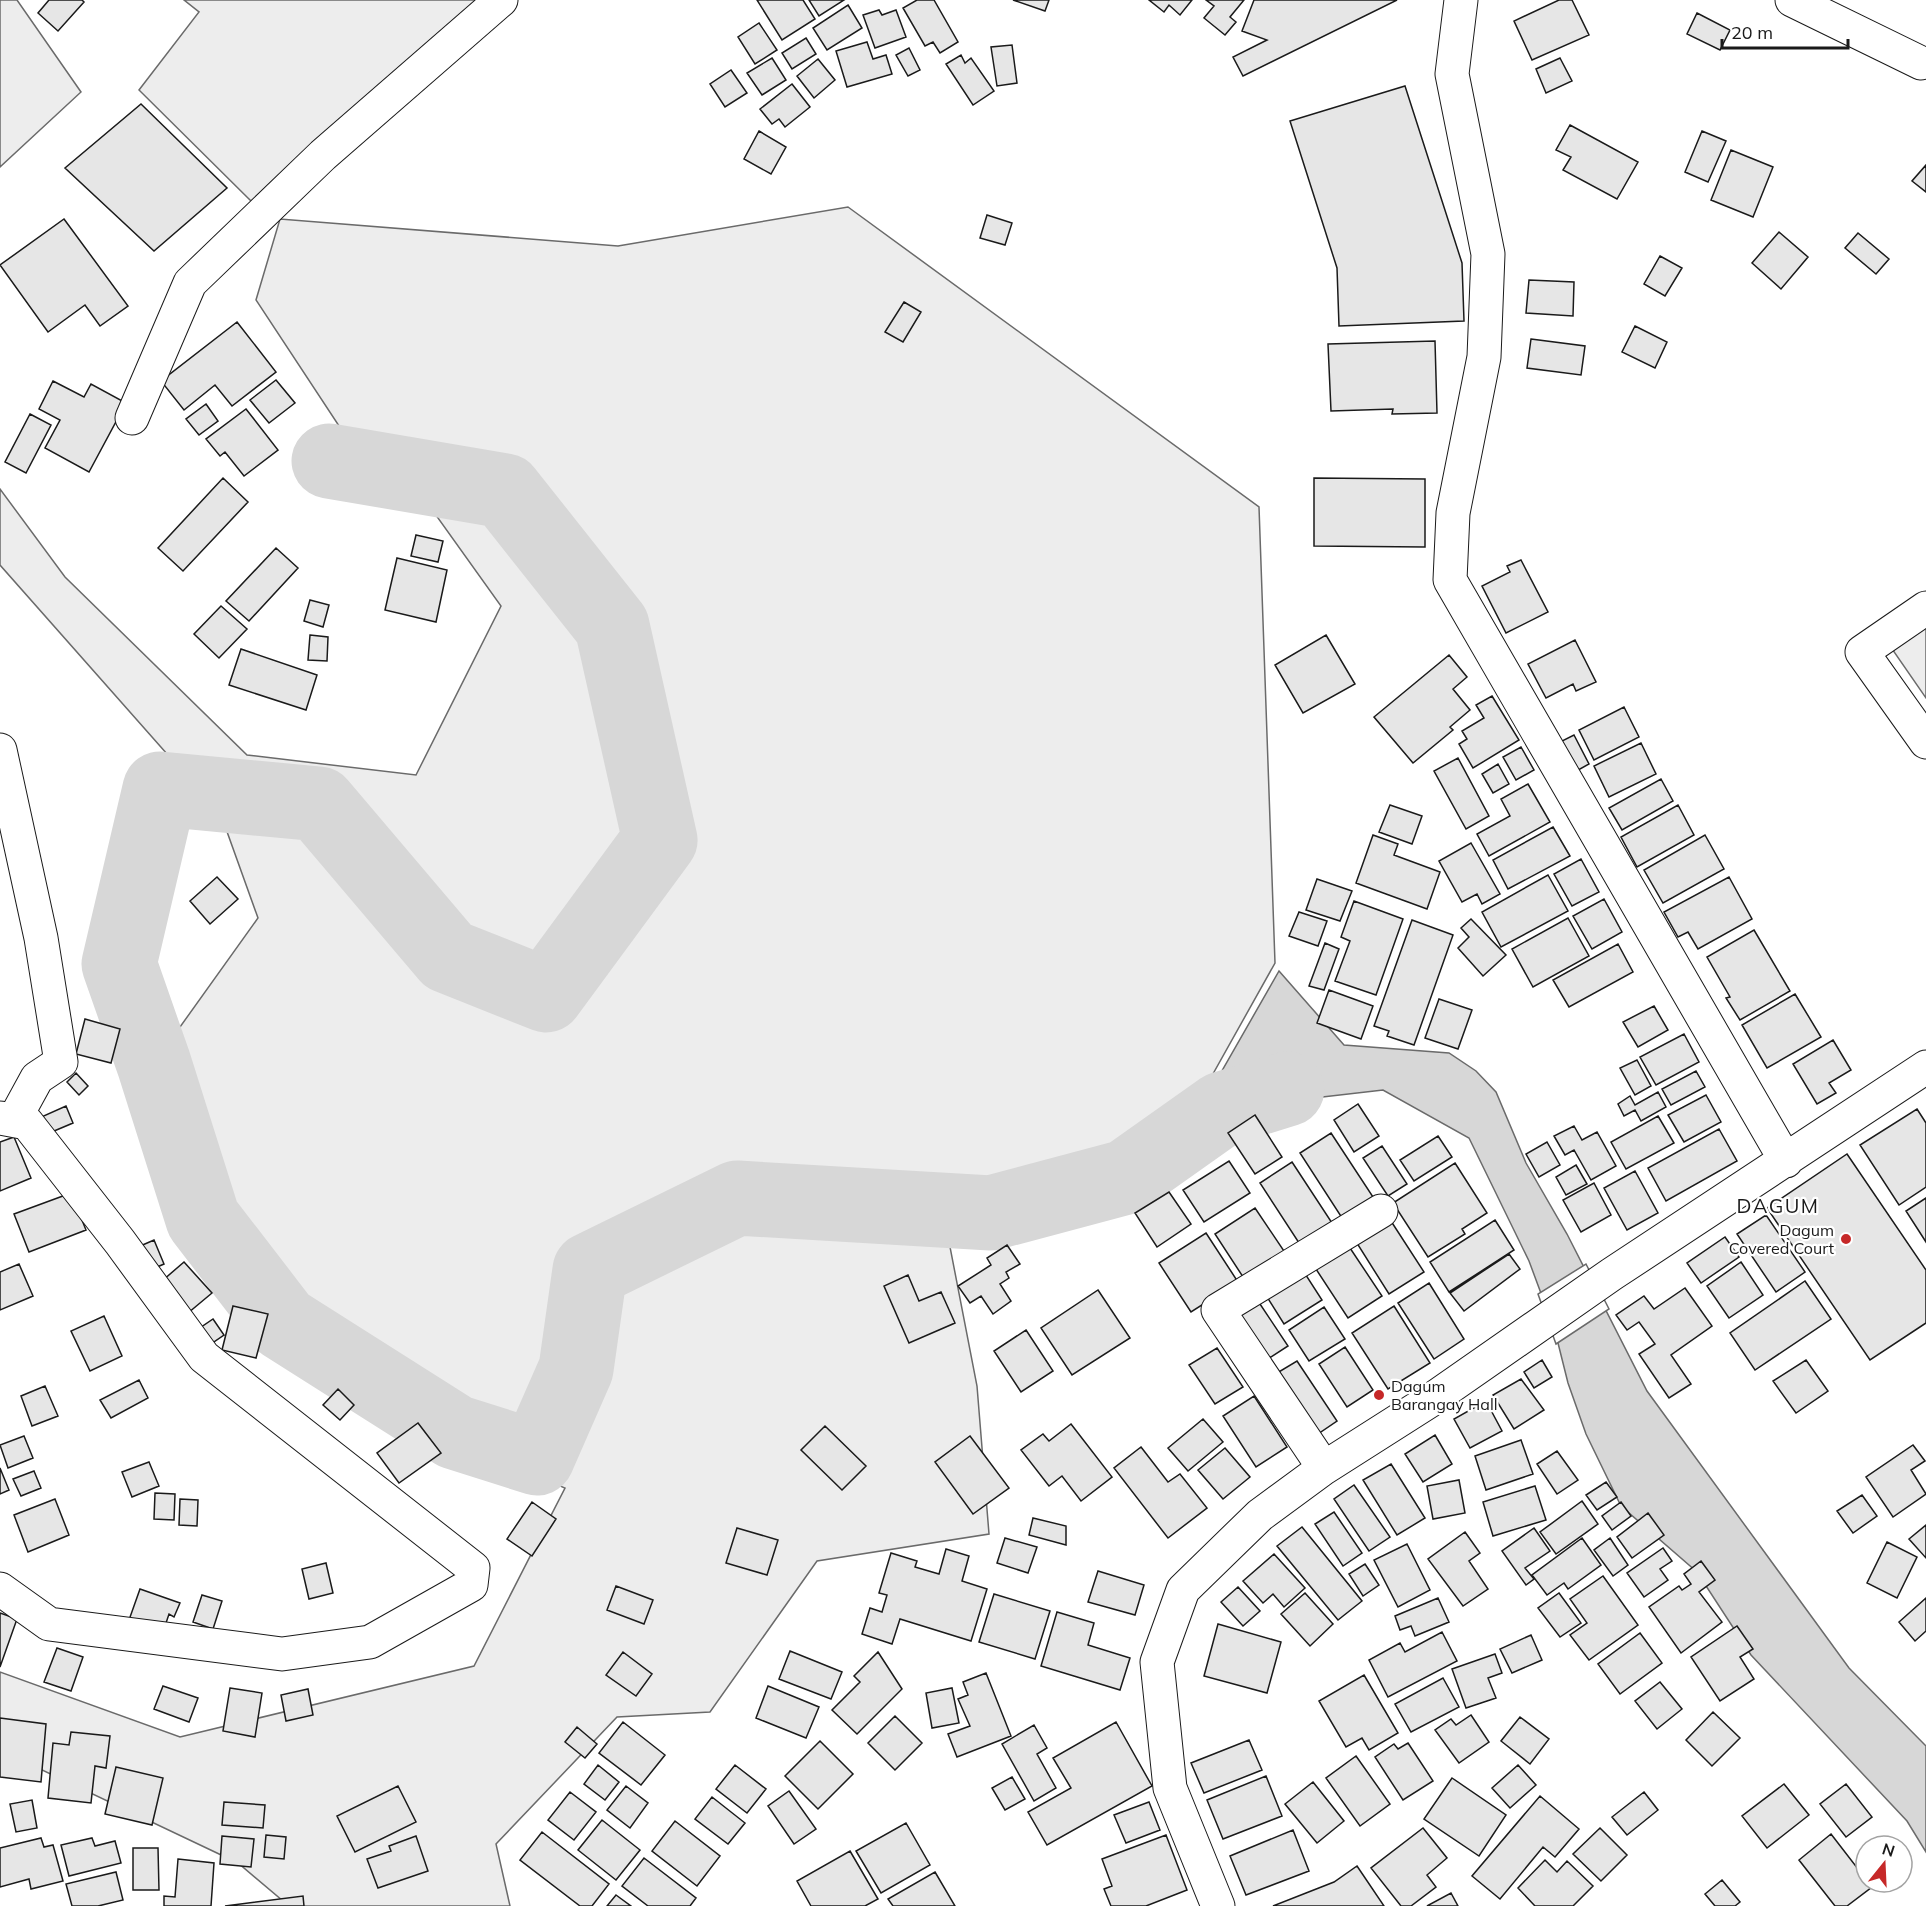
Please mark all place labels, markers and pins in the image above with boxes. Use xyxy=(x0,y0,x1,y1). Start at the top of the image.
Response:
place label: Dagum Covered Court xyxy=(1729,1220,1834,1258)
marker: Dagum Covered Court xyxy=(1839,1232,1853,1246)
place label: Dagum Barangay Hall xyxy=(1391,1376,1498,1414)
marker: Dagum Barangay Hall xyxy=(1372,1388,1386,1402)

